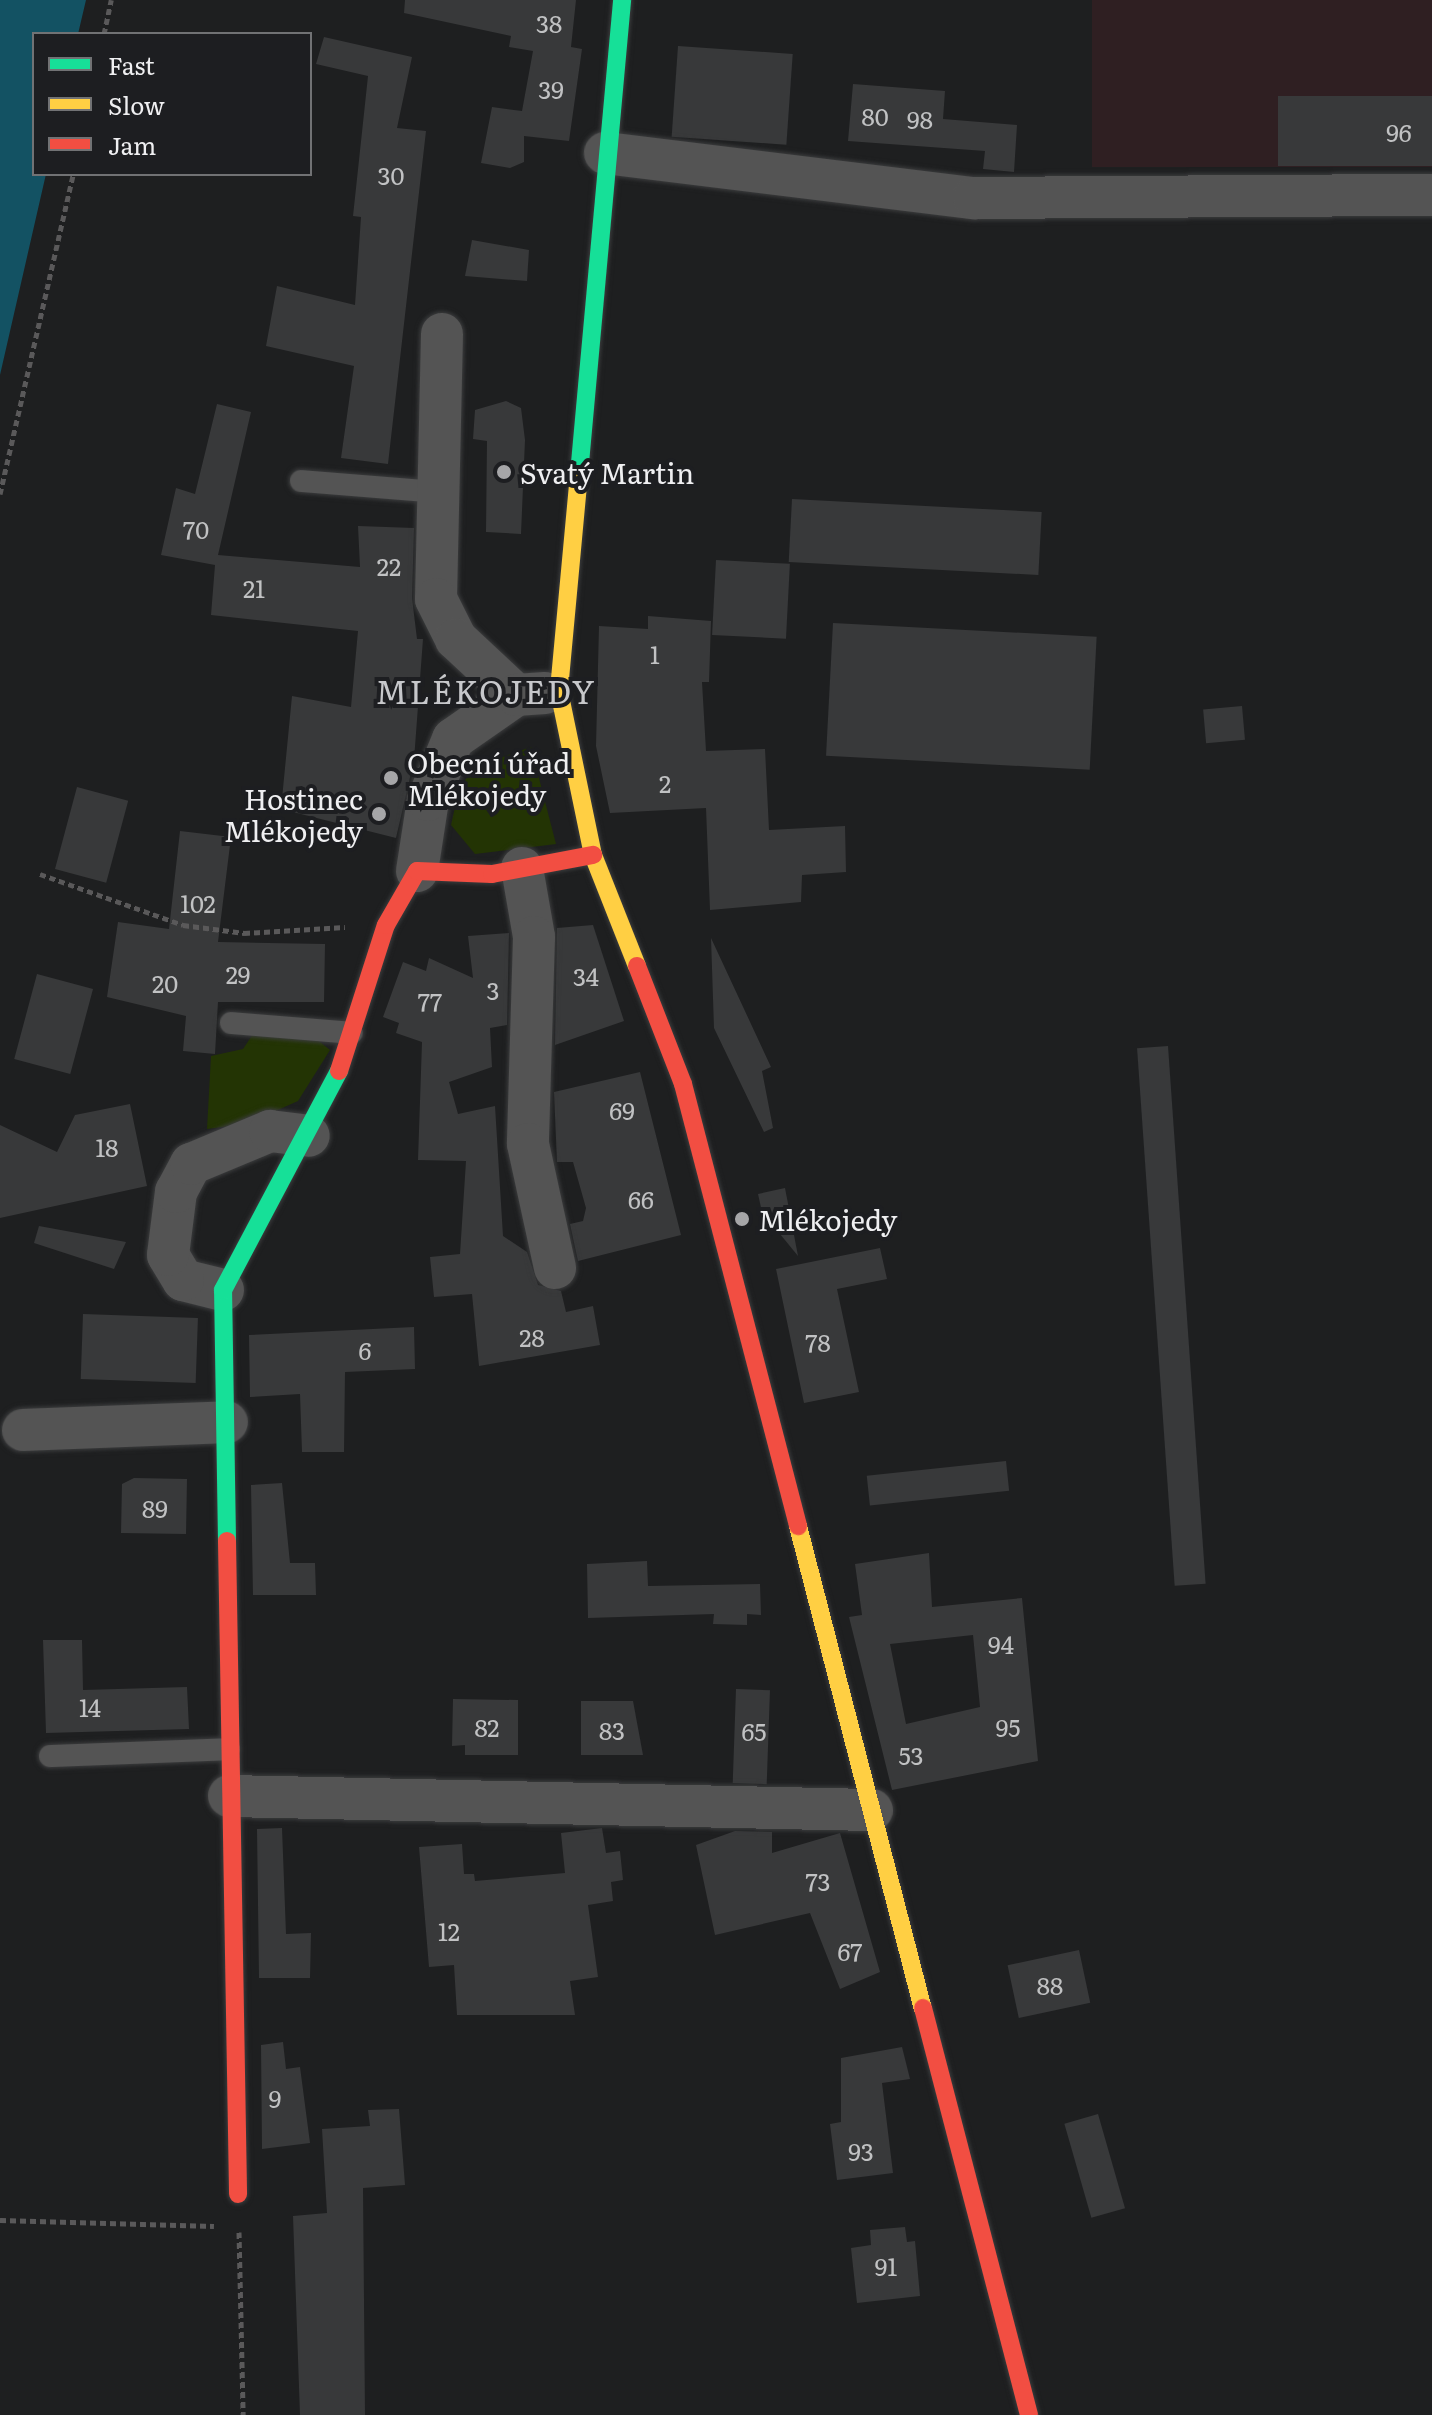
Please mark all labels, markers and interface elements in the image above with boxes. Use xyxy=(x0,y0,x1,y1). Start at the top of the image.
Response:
house number: 38 xyxy=(536,9,562,37)
legend xyxy=(32,32,312,176)
text: Fast xyxy=(108,47,155,82)
house number: 39 xyxy=(538,75,564,103)
text: Slow xyxy=(108,87,165,122)
house number: 80 xyxy=(861,102,889,130)
house number: 98 xyxy=(907,105,933,133)
house number: 96 xyxy=(1386,118,1412,146)
text: Jam xyxy=(108,127,156,162)
house number: 30 xyxy=(378,161,404,189)
place label: Svatý Martin xyxy=(520,455,694,489)
marker: Svatý Martin xyxy=(495,463,513,481)
house number: 70 xyxy=(183,515,209,543)
house number: 22 xyxy=(377,552,401,580)
house number: 21 xyxy=(243,574,265,602)
house number: 1 xyxy=(650,640,660,668)
district label: MLÉKOJEDY xyxy=(375,671,597,709)
place label: Obecní úřad Mlékojedy xyxy=(407,745,570,811)
marker: Obecní úřad Mlékojedy xyxy=(382,769,400,787)
house number: 2 xyxy=(659,769,671,797)
place label: Hostinec Mlékojedy xyxy=(224,781,363,847)
marker: Hostinec Mlékojedy xyxy=(370,805,388,823)
house number: 102 xyxy=(180,889,216,917)
house number: 29 xyxy=(226,960,250,988)
house number: 34 xyxy=(573,962,599,990)
house number: 20 xyxy=(152,969,178,997)
house number: 3 xyxy=(486,976,500,1004)
house number: 77 xyxy=(418,987,442,1015)
house number: 69 xyxy=(609,1096,635,1124)
house number: 18 xyxy=(96,1133,118,1161)
house number: 66 xyxy=(628,1185,654,1213)
place label: Mlékojedy xyxy=(758,1202,897,1236)
marker: Mlékojedy xyxy=(733,1210,751,1228)
house number: 28 xyxy=(519,1323,545,1351)
house number: 78 xyxy=(805,1328,831,1356)
house number: 6 xyxy=(359,1336,371,1364)
house number: 89 xyxy=(142,1494,168,1522)
house number: 94 xyxy=(988,1630,1014,1658)
house number: 14 xyxy=(79,1693,101,1721)
house number: 82 xyxy=(474,1713,500,1741)
house number: 95 xyxy=(996,1713,1020,1741)
house number: 83 xyxy=(599,1716,625,1744)
house number: 65 xyxy=(741,1717,767,1745)
house number: 53 xyxy=(898,1741,924,1769)
house number: 73 xyxy=(806,1867,830,1895)
house number: 12 xyxy=(438,1917,460,1945)
house number: 67 xyxy=(837,1937,863,1965)
house number: 88 xyxy=(1037,1971,1063,1999)
house number: 9 xyxy=(269,2084,281,2112)
house number: 93 xyxy=(848,2137,874,2165)
house number: 91 xyxy=(875,2252,897,2280)

